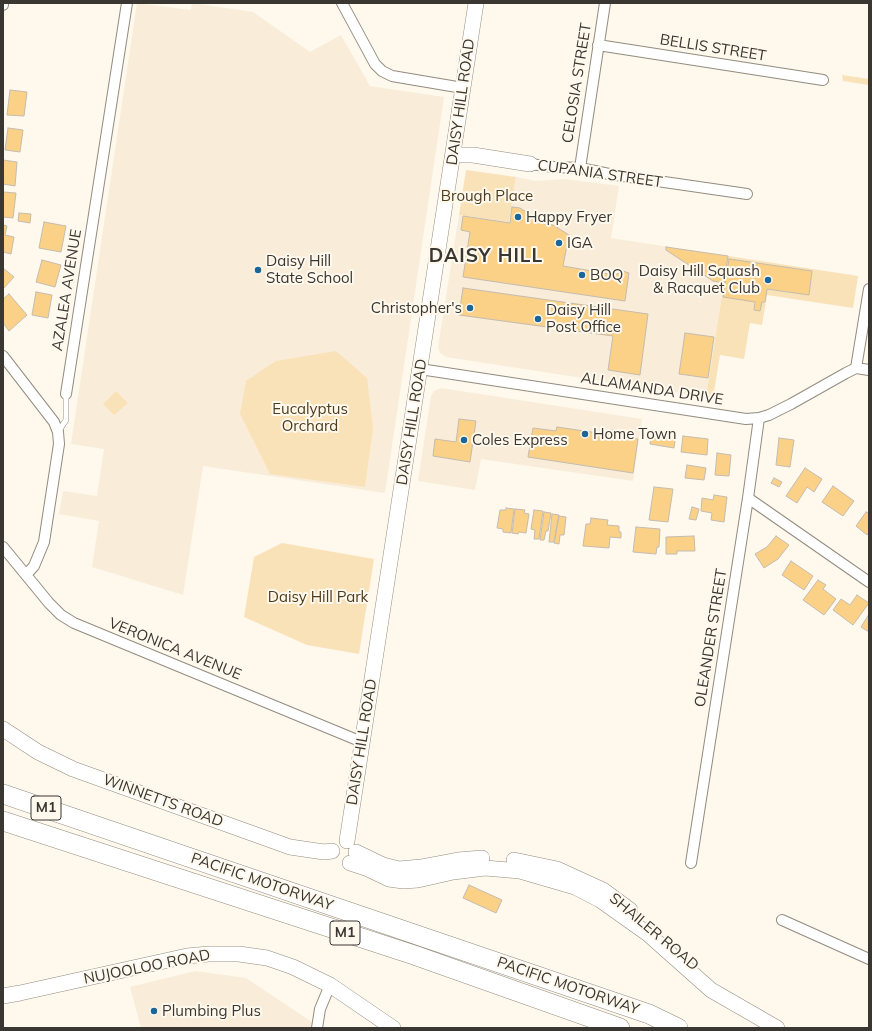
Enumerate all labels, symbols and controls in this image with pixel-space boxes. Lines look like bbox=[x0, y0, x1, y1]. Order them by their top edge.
street label: CELOSIA STREET bbox=[559, 22, 595, 144]
street label: BELLIS STREET bbox=[658, 31, 768, 65]
street label: DAISY HILL ROAD bbox=[443, 38, 479, 166]
street label: CUPANIA STREET bbox=[536, 156, 664, 192]
park label: Brough Place bbox=[441, 187, 533, 205]
place label: Happy Fryer bbox=[526, 208, 612, 226]
marker: Happy Fryer bbox=[513, 212, 523, 222]
street label: AZALEA AVENUE bbox=[48, 228, 86, 352]
place label: IGA bbox=[567, 234, 593, 252]
marker: IGA bbox=[554, 238, 564, 248]
district label: DAISY HILL bbox=[429, 245, 543, 267]
place label: Daisy Hill State School bbox=[266, 252, 353, 287]
place label: Daisy Hill Squash & Racquet Club bbox=[639, 262, 760, 297]
marker: Daisy Hill State School bbox=[253, 265, 263, 275]
place label: BOQ bbox=[590, 266, 623, 284]
marker: BOQ bbox=[577, 270, 587, 280]
marker: Daisy Hill Squash & Racquet Club bbox=[763, 275, 773, 285]
place label: Christopher's bbox=[371, 299, 462, 317]
place label: Daisy Hill Post Office bbox=[546, 301, 621, 336]
marker: Christopher's bbox=[465, 303, 475, 313]
marker: Daisy Hill Post Office bbox=[533, 314, 543, 324]
street label: DAISY HILL ROAD bbox=[393, 358, 431, 486]
street label: ALLAMANDA DRIVE bbox=[580, 369, 724, 409]
park label: Eucalyptus Orchard bbox=[272, 400, 348, 435]
place label: Home Town bbox=[593, 425, 676, 443]
marker: Home Town bbox=[580, 429, 590, 439]
place label: Coles Express bbox=[472, 431, 568, 449]
marker: Coles Express bbox=[459, 435, 469, 445]
street label: OLEANDER STREET bbox=[691, 567, 731, 709]
park label: Daisy Hill Park bbox=[268, 588, 368, 606]
street label: VERONICA AVENUE bbox=[106, 614, 244, 684]
street label: DAISY HILL ROAD bbox=[343, 678, 381, 806]
street label: WINNETTS ROAD bbox=[100, 771, 226, 831]
road number: M1 bbox=[31, 796, 61, 820]
street label: PACIFIC MOTORWAY bbox=[189, 849, 335, 915]
street label: SHAILER ROAD bbox=[606, 889, 702, 975]
road number: M1 bbox=[330, 921, 360, 945]
street label: NUJOOLOO ROAD bbox=[82, 946, 212, 988]
street label: PACIFIC MOTORWAY bbox=[495, 953, 641, 1019]
place label: Plumbing Plus bbox=[162, 1002, 261, 1020]
marker: Plumbing Plus bbox=[149, 1006, 159, 1016]

